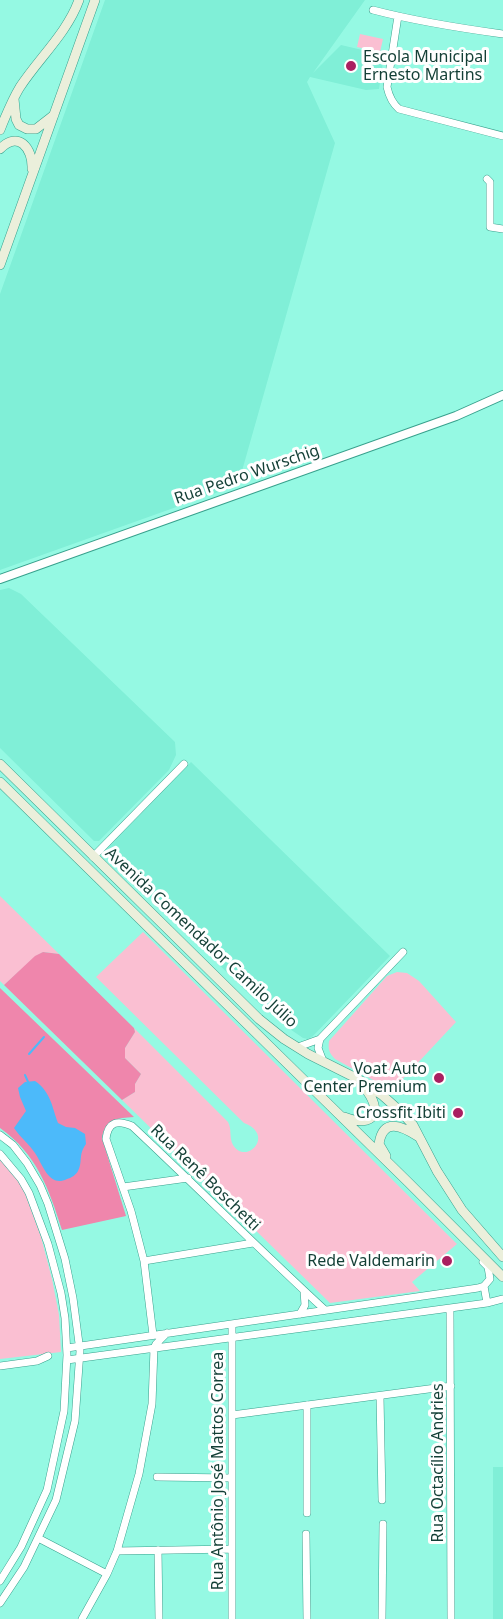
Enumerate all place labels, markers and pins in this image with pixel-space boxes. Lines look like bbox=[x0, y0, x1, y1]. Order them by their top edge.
place label: Escola Municipal Ernesto Martins bbox=[363, 47, 487, 85]
marker: Escola Municipal Ernesto Martins bbox=[344, 59, 358, 73]
place label: Voat Auto Center Premium bbox=[303, 1059, 427, 1097]
marker: Voat Auto Center Premium bbox=[432, 1071, 446, 1085]
place label: Crossfit Ibiti bbox=[356, 1103, 446, 1123]
marker: Crossfit Ibiti bbox=[451, 1106, 465, 1120]
place label: Rede Valdemarin bbox=[307, 1251, 435, 1271]
marker: Rede Valdemarin bbox=[440, 1254, 454, 1268]

